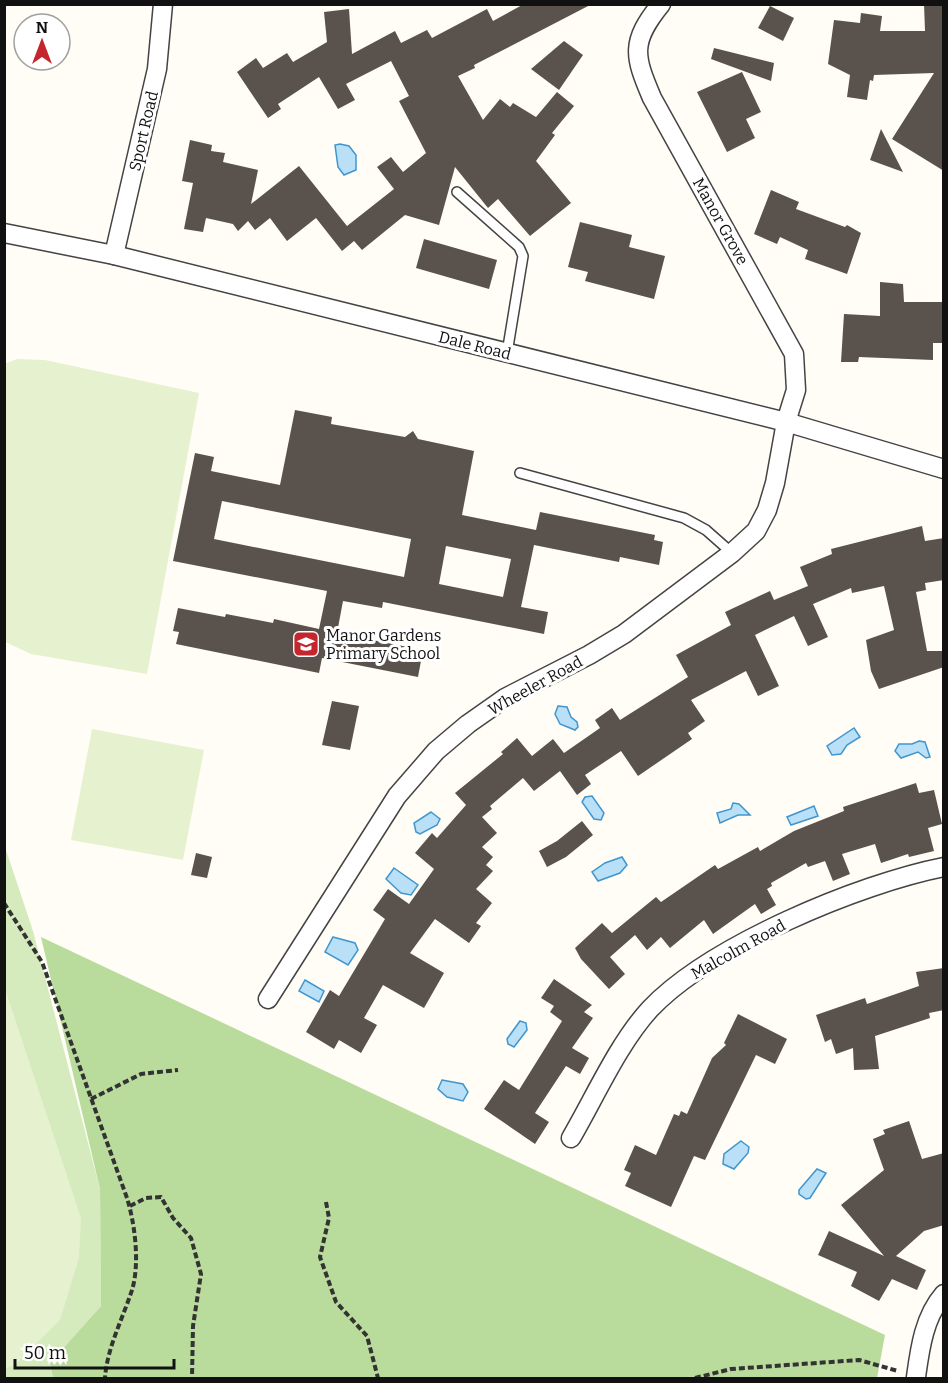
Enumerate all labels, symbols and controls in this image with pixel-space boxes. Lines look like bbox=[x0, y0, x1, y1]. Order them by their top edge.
north arrow bbox=[12, 12, 72, 72]
text: N bbox=[36, 18, 48, 37]
street label: Sport Road bbox=[125, 89, 162, 173]
street label: Manor Grove bbox=[689, 174, 752, 268]
street label: Dale Road bbox=[437, 327, 514, 364]
place label: Manor Gardens Primary School bbox=[326, 626, 441, 663]
school or university icon: Manor Gardens Primary School bbox=[291, 629, 321, 659]
street label: Wheeler Road bbox=[485, 651, 586, 719]
street label: Malcolm Road bbox=[688, 915, 789, 983]
scale bar bbox=[15, 1332, 174, 1370]
text: 50 m bbox=[24, 1342, 66, 1364]

